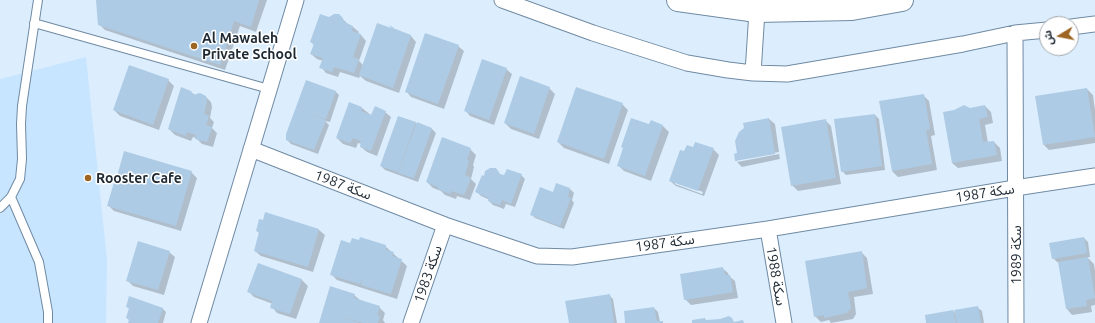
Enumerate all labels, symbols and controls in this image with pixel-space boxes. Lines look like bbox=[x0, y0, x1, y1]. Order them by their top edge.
north arrow bbox=[1039, 16, 1079, 56]
text: ش bbox=[1041, 29, 1055, 46]
place label: Al Mawaleh Private School bbox=[202, 30, 297, 62]
marker: Al Mawaleh Private School bbox=[189, 41, 199, 51]
street label: سكة 1987 bbox=[312, 166, 374, 204]
place label: Rooster Cafe bbox=[96, 170, 182, 186]
marker: Rooster Cafe bbox=[83, 173, 93, 183]
street label: سكة 1987 bbox=[954, 180, 1016, 206]
street label: سكة 1989 bbox=[1008, 225, 1024, 285]
street label: سكة 1987 bbox=[634, 231, 696, 255]
street label: سكة 1983 bbox=[410, 243, 446, 305]
street label: سكة 1988 bbox=[763, 245, 789, 307]

